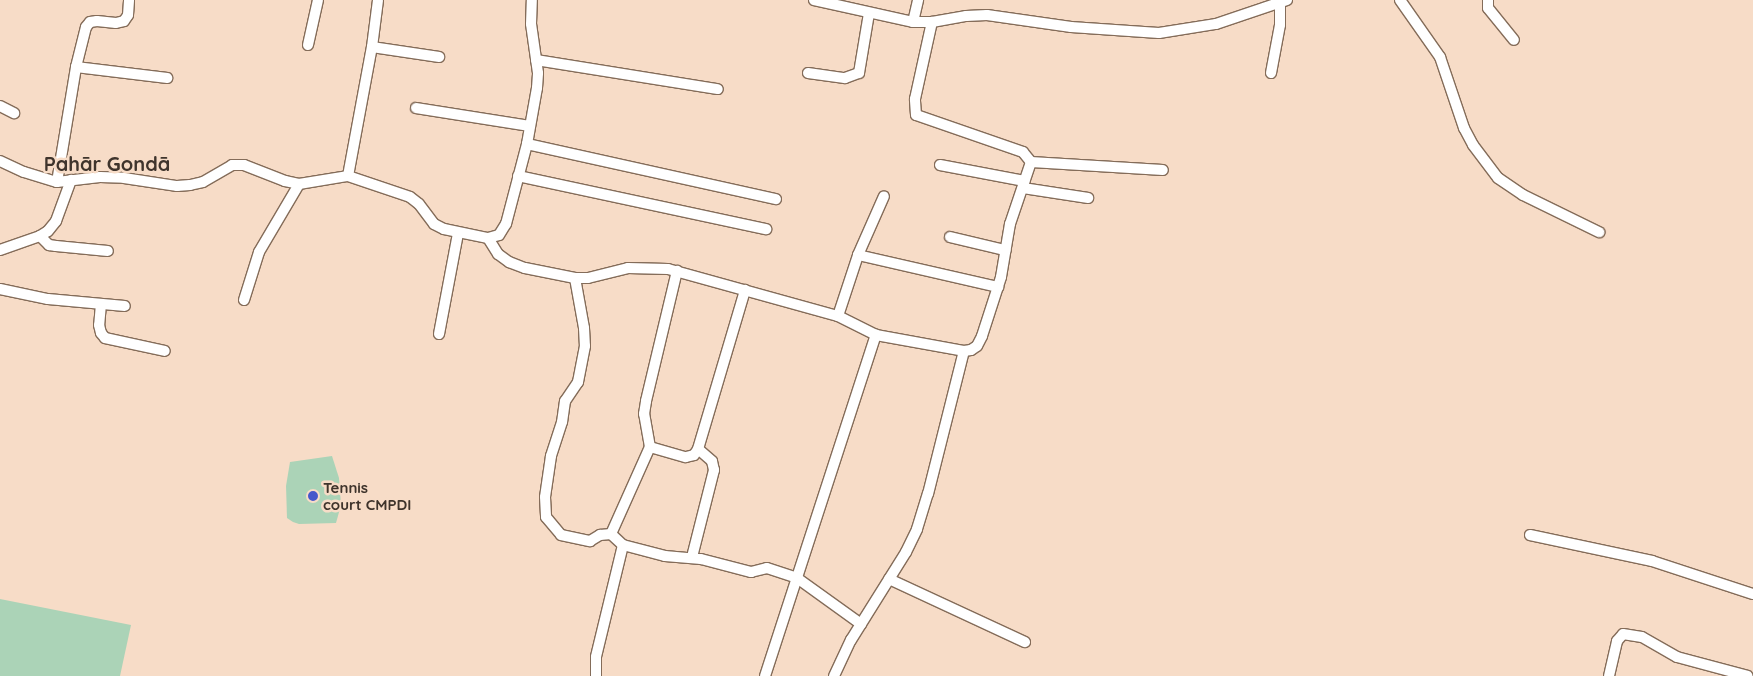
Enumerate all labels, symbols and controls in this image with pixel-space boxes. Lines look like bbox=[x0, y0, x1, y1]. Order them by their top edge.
district label: Pahār Gondā bbox=[44, 151, 170, 175]
place label: Tennis court CMPDI bbox=[323, 478, 411, 513]
marker: Tennis court CMPDI bbox=[307, 490, 319, 502]

